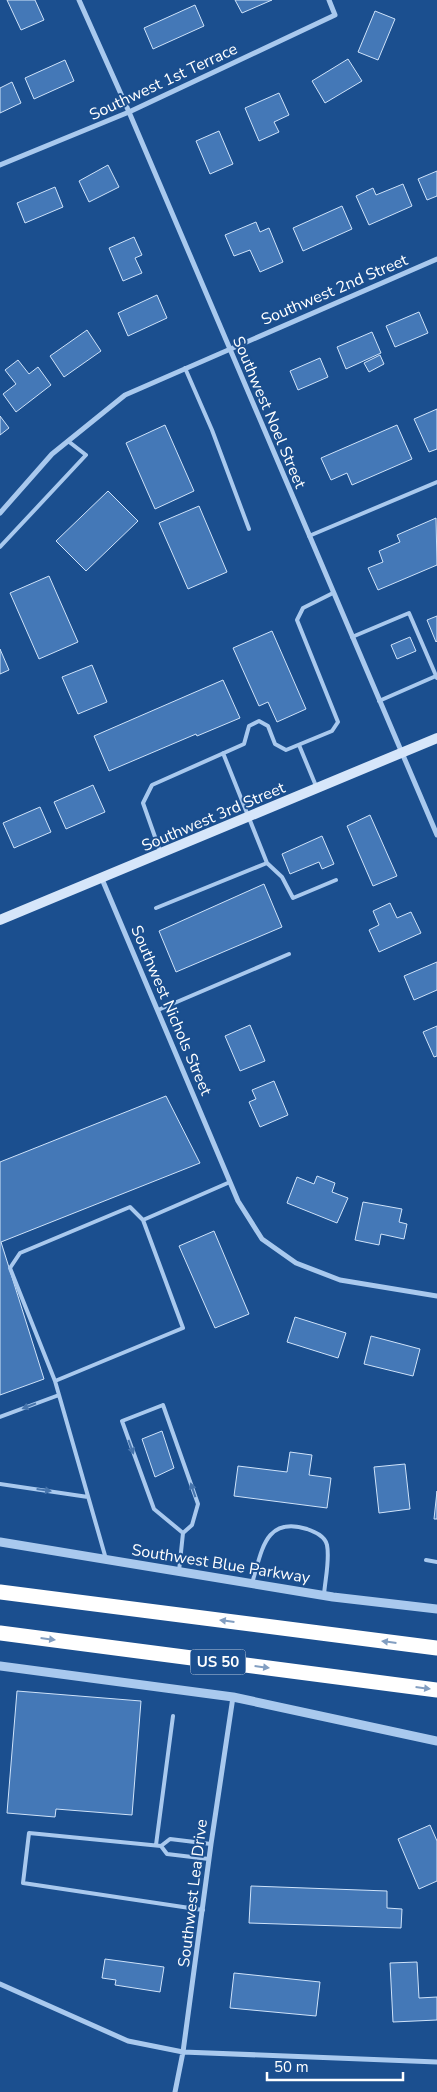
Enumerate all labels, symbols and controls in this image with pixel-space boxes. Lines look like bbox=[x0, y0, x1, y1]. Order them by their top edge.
street label: Southwest 1st Terrace bbox=[86, 38, 241, 126]
street label: Southwest 2nd Street bbox=[258, 249, 411, 331]
street label: Southwest Noel Street bbox=[227, 333, 311, 492]
street label: Southwest 3rd Street bbox=[138, 777, 289, 857]
street label: Southwest Nichols Street bbox=[125, 922, 217, 1099]
one-way arrow bbox=[22, 1403, 37, 1410]
one-way arrow bbox=[128, 1440, 135, 1455]
one-way arrow bbox=[189, 1482, 197, 1497]
one-way arrow bbox=[36, 1486, 52, 1494]
street label: Southwest Blue Parkway bbox=[130, 1539, 312, 1589]
one-way arrow bbox=[219, 1617, 235, 1625]
one-way arrow bbox=[41, 1636, 57, 1644]
one-way arrow bbox=[380, 1638, 396, 1646]
road number: US 50 bbox=[190, 1650, 246, 1674]
one-way arrow bbox=[254, 1663, 270, 1671]
one-way arrow bbox=[415, 1684, 431, 1692]
street label: Southwest Lea Drive bbox=[173, 1818, 213, 1968]
scale bar bbox=[267, 2050, 403, 2082]
text: 50 m bbox=[274, 2057, 309, 2077]

